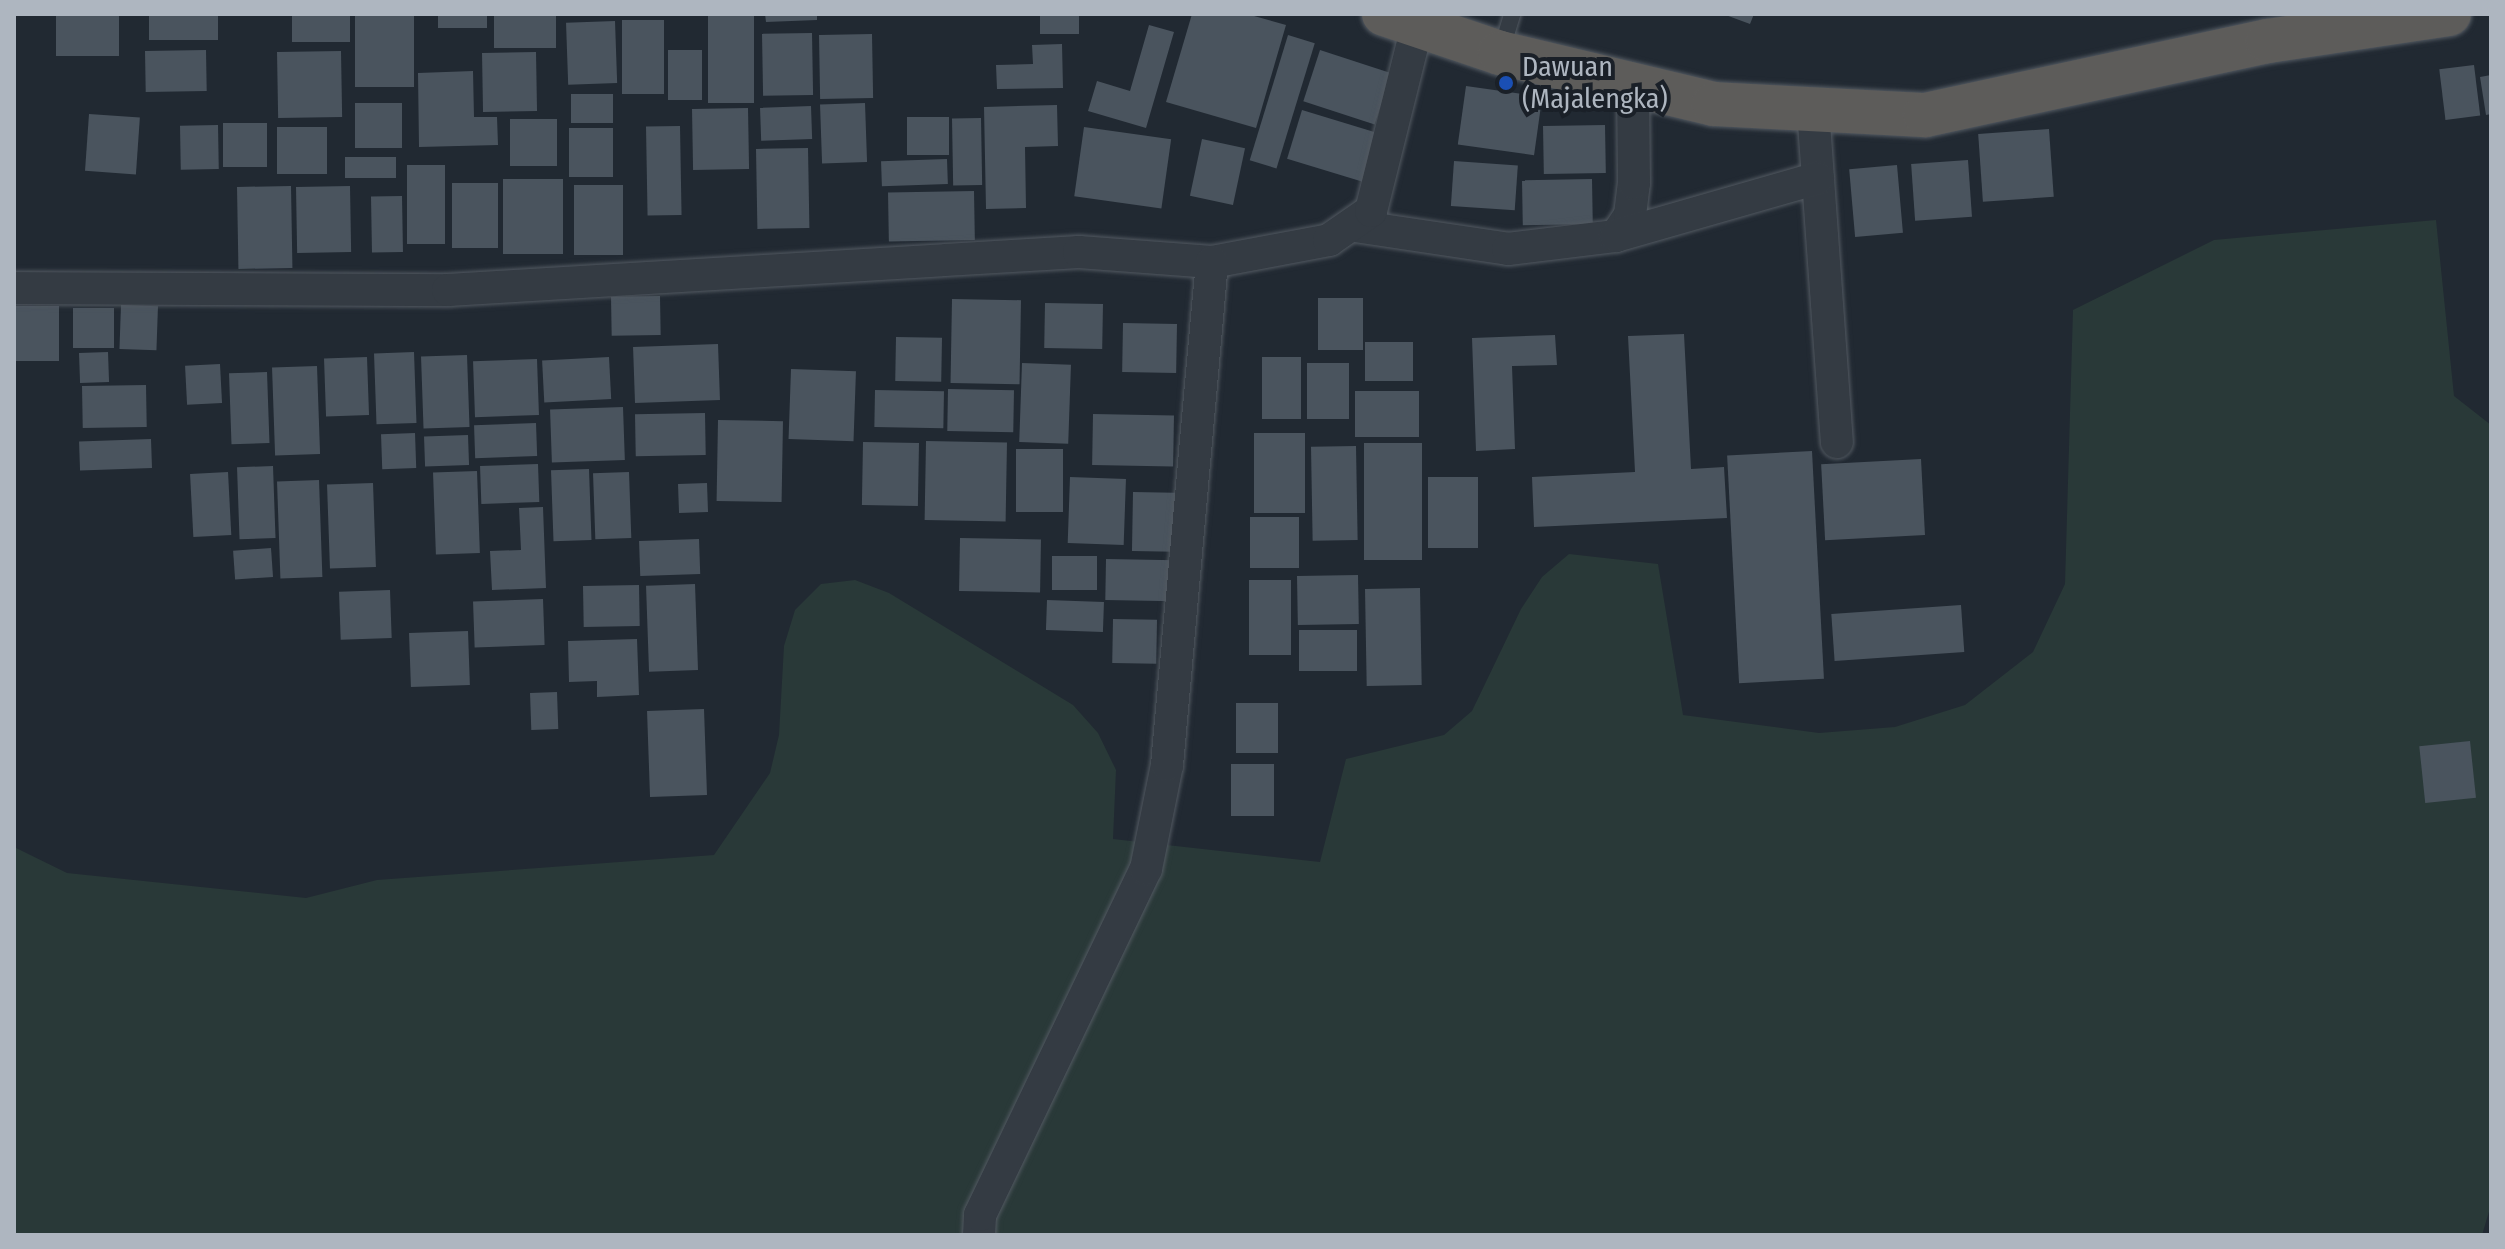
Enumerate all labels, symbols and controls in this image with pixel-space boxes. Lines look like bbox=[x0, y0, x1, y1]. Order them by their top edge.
place label: Dawuan (Majalengka) bbox=[1522, 50, 1668, 116]
marker: Dawuan (Majalengka) bbox=[1497, 74, 1515, 92]

